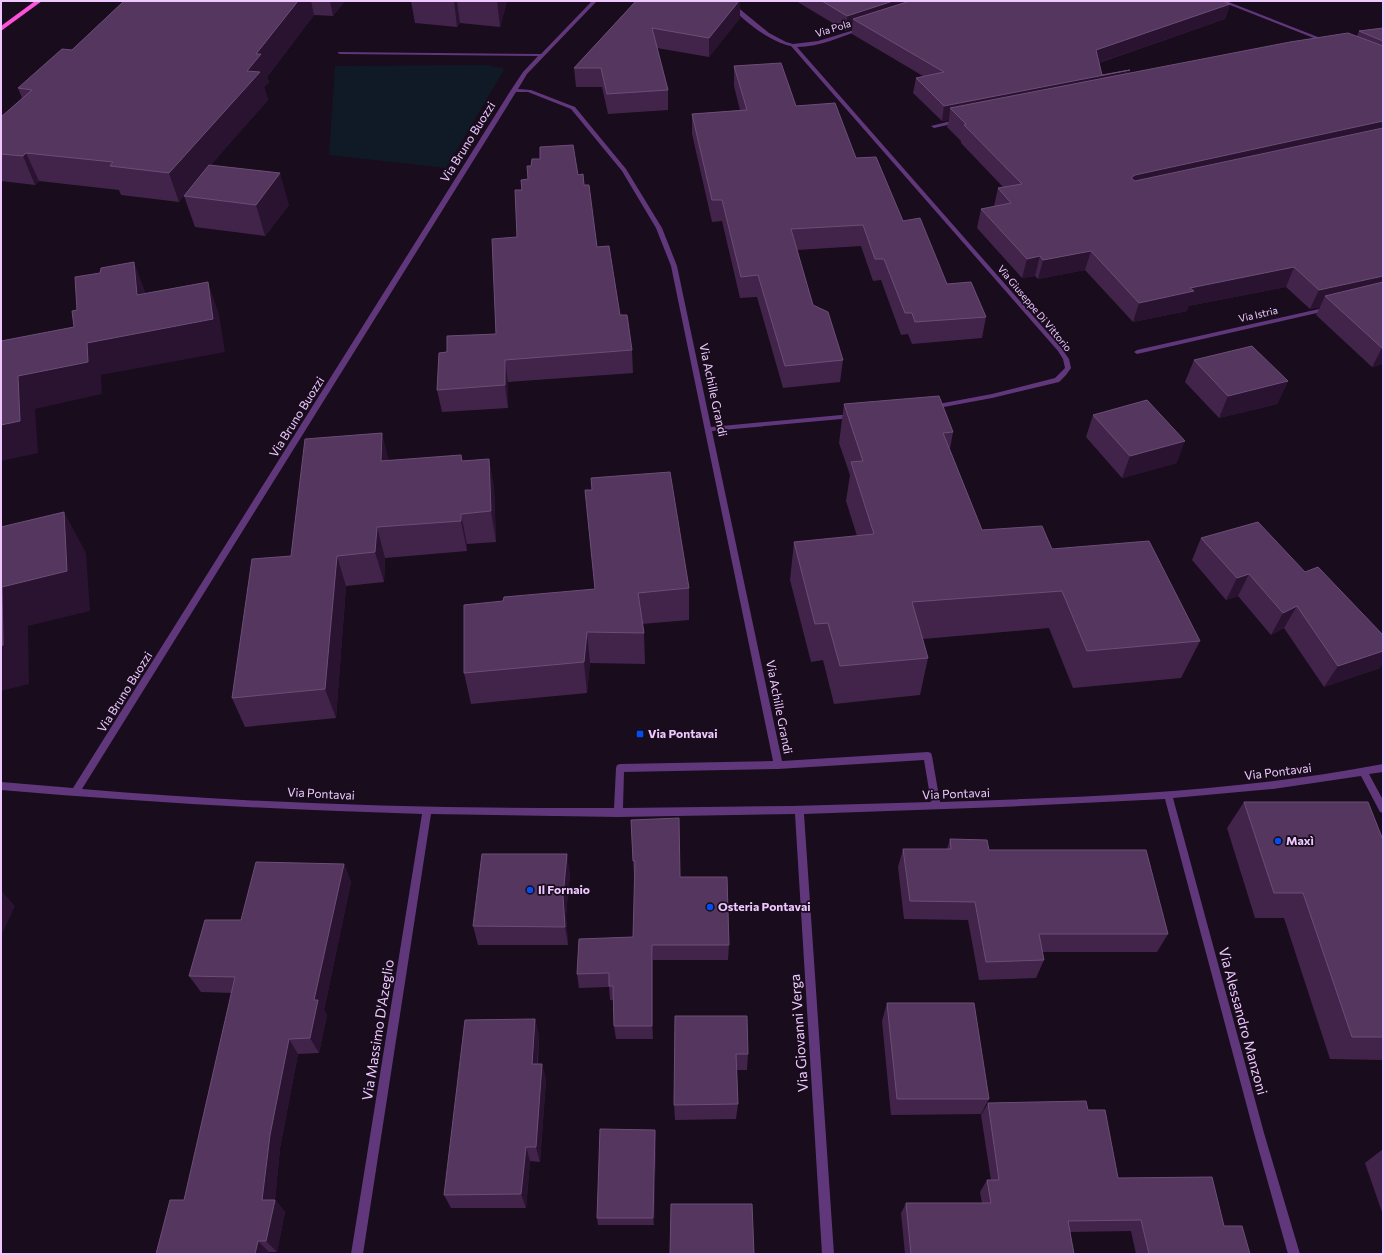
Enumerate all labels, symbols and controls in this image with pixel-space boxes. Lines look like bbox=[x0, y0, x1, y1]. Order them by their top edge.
street label: Via Pola bbox=[814, 17, 852, 39]
street label: Via Bruno Buozzi bbox=[437, 99, 497, 184]
street label: Via Giuseppe Di Vittorio bbox=[995, 262, 1075, 354]
street label: Via Istria bbox=[1237, 304, 1279, 324]
street label: Via Achille Grandi bbox=[697, 342, 731, 438]
street label: Via Bruno Buozzi bbox=[266, 374, 326, 459]
street label: Via Bruno Buozzi bbox=[94, 649, 154, 734]
street label: Via Achille Grandi bbox=[764, 659, 796, 755]
place label: Via Pontavai bbox=[648, 726, 718, 740]
marker: Via Pontavai bbox=[635, 729, 645, 739]
street label: Via Pontavai bbox=[1243, 760, 1312, 782]
street label: Via Pontavai bbox=[287, 784, 355, 802]
street label: Via Pontavai bbox=[922, 785, 990, 801]
place label: Maxì bbox=[1286, 833, 1314, 847]
marker: Maxì bbox=[1273, 836, 1283, 846]
place label: Il Fornaio bbox=[538, 882, 590, 896]
marker: Il Fornaio bbox=[525, 885, 535, 895]
place label: Osteria Pontavai bbox=[718, 899, 811, 913]
marker: Osteria Pontavai bbox=[705, 902, 715, 912]
street label: Via Alessandro Manzoni bbox=[1216, 945, 1271, 1096]
street label: Via Massimo D'Azeglio bbox=[358, 958, 397, 1102]
street label: Via Giovanni Verga bbox=[786, 973, 811, 1093]

